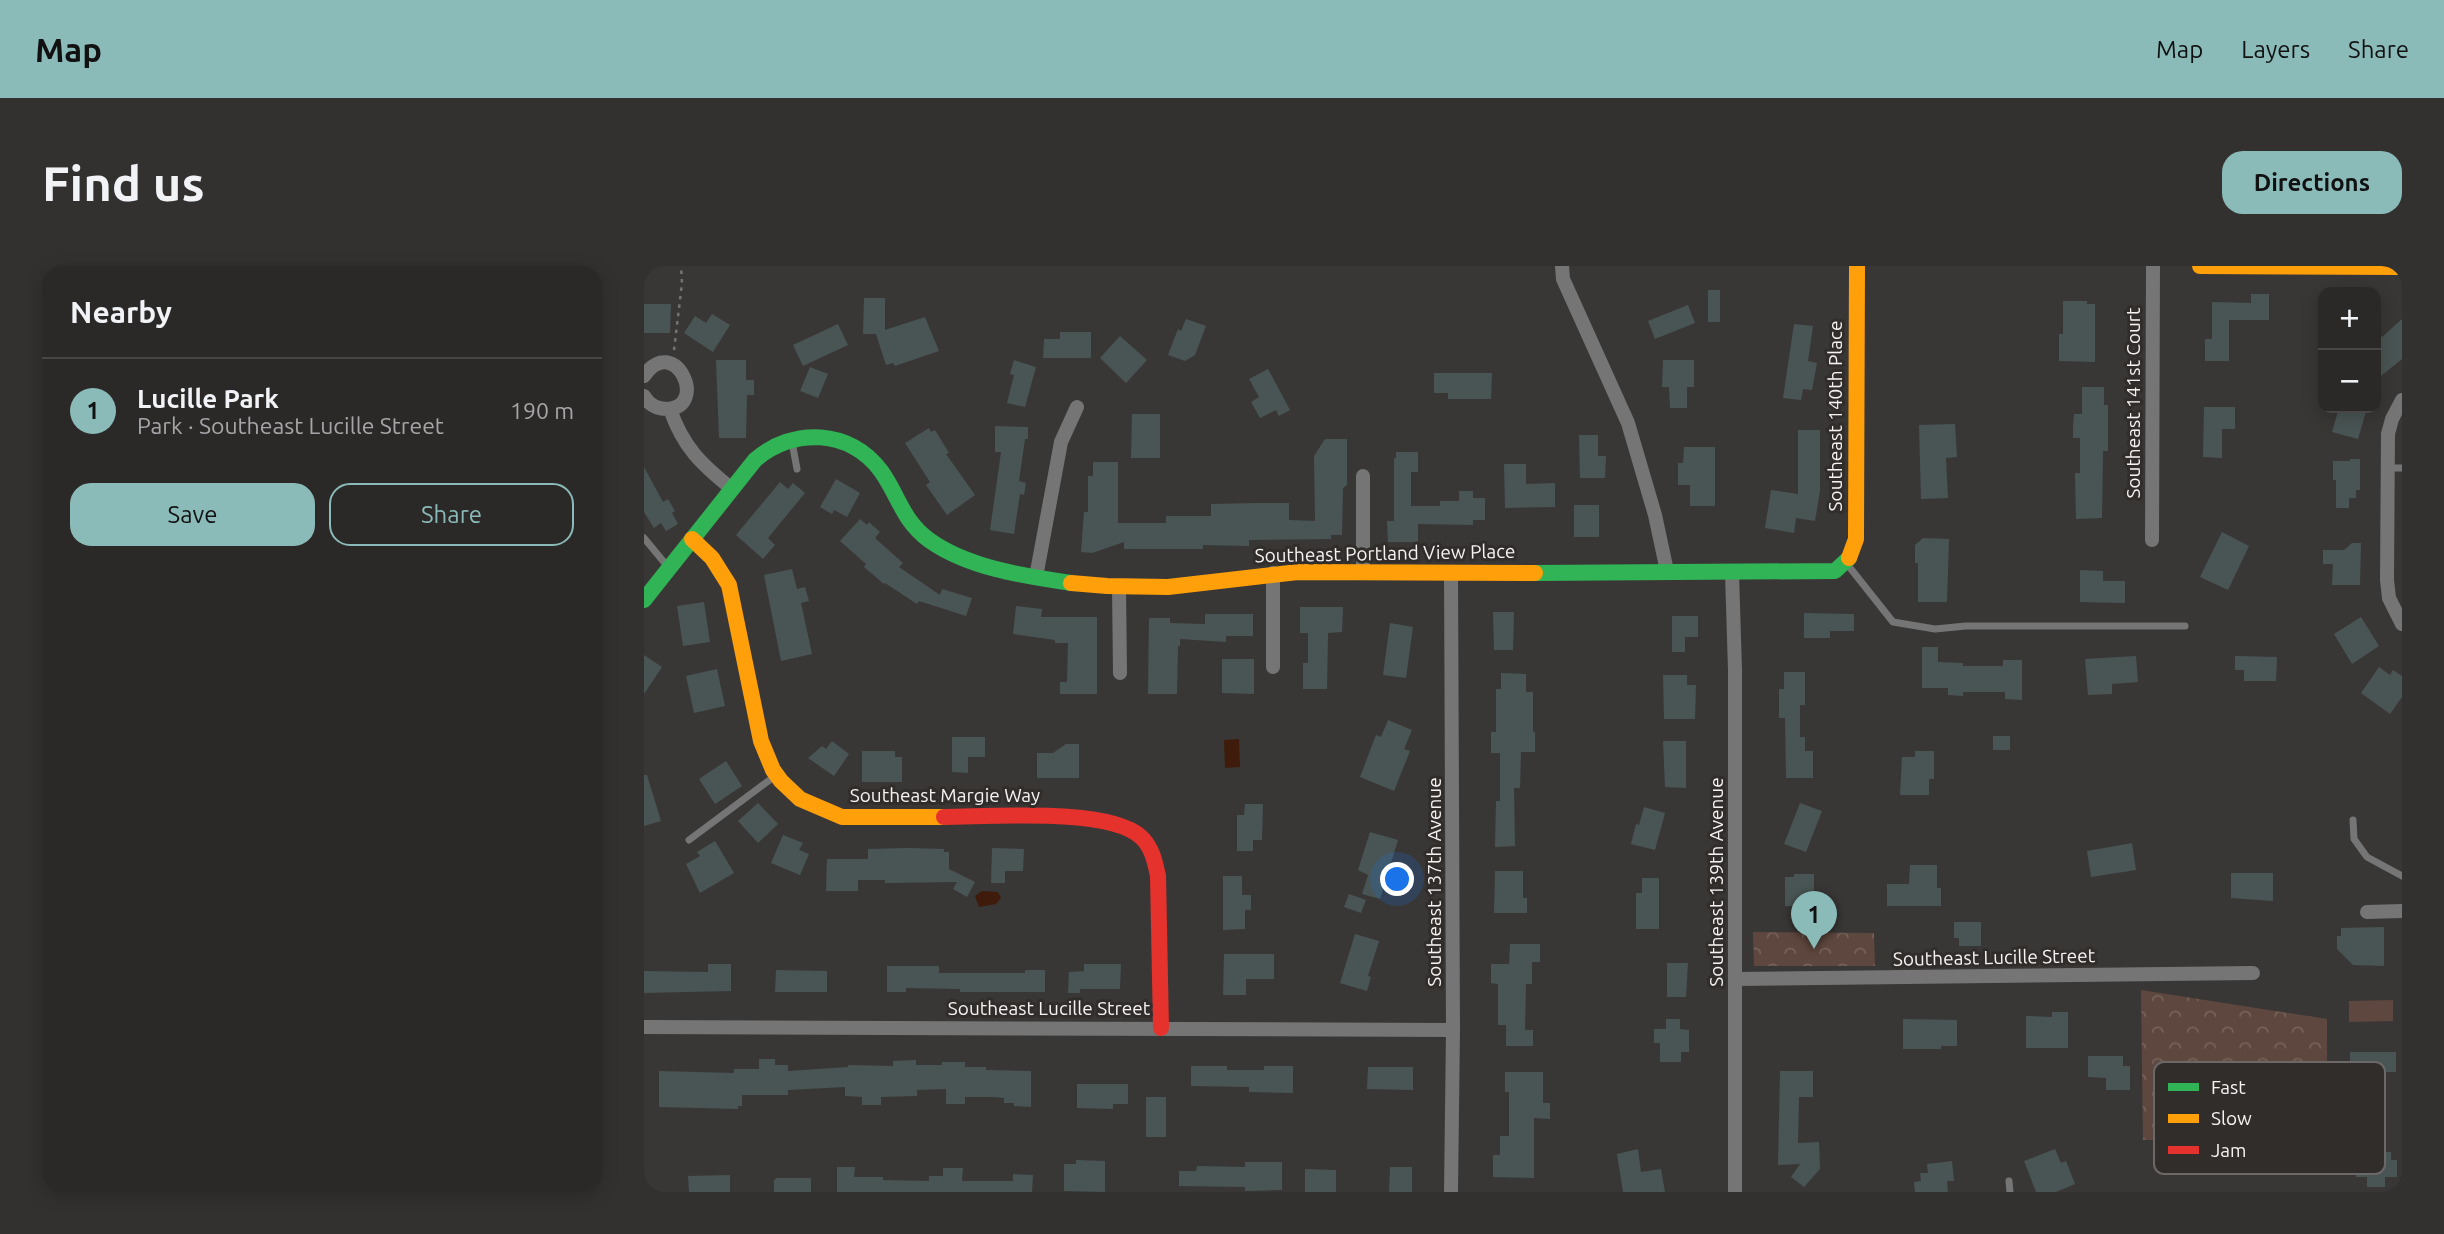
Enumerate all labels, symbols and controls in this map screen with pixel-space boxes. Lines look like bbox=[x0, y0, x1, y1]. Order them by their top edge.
text: Map bbox=[35, 31, 102, 68]
text: Map bbox=[2156, 36, 2203, 63]
text: Layers bbox=[2241, 36, 2310, 63]
text: Share bbox=[2348, 36, 2409, 63]
button: Directions bbox=[2222, 151, 2402, 214]
text: Find us bbox=[42, 155, 205, 210]
map controls bbox=[2318, 287, 2381, 413]
button: + bbox=[2318, 287, 2381, 350]
text: Nearby bbox=[70, 295, 172, 329]
street label: Southeast 141st Court bbox=[2122, 307, 2144, 499]
street label: Southeast 140th Place bbox=[1824, 321, 1846, 511]
button: − bbox=[2318, 350, 2381, 413]
text: Lucille Park bbox=[137, 384, 279, 413]
text: 1 bbox=[87, 398, 99, 423]
text: 190 m bbox=[510, 398, 574, 423]
text: Park · Southeast Lucille Street bbox=[137, 413, 444, 438]
button: Save bbox=[70, 483, 315, 546]
button: Share bbox=[329, 483, 574, 546]
street label: Southeast Portland View Place bbox=[1254, 540, 1516, 566]
street label: Southeast 137th Avenue bbox=[1423, 777, 1445, 987]
street label: Southeast 139th Avenue bbox=[1705, 777, 1727, 987]
street label: Southeast Margie Way bbox=[850, 784, 1040, 806]
your location bbox=[1380, 862, 1414, 896]
pin: 1 bbox=[1791, 891, 1837, 949]
street label: Southeast Lucille Street bbox=[1893, 944, 2096, 970]
street label: Southeast Lucille Street bbox=[948, 997, 1151, 1019]
legend bbox=[2154, 1062, 2385, 1174]
text: Fast bbox=[2211, 1076, 2246, 1098]
text: Slow bbox=[2211, 1107, 2252, 1129]
text: Jam bbox=[2211, 1139, 2247, 1161]

